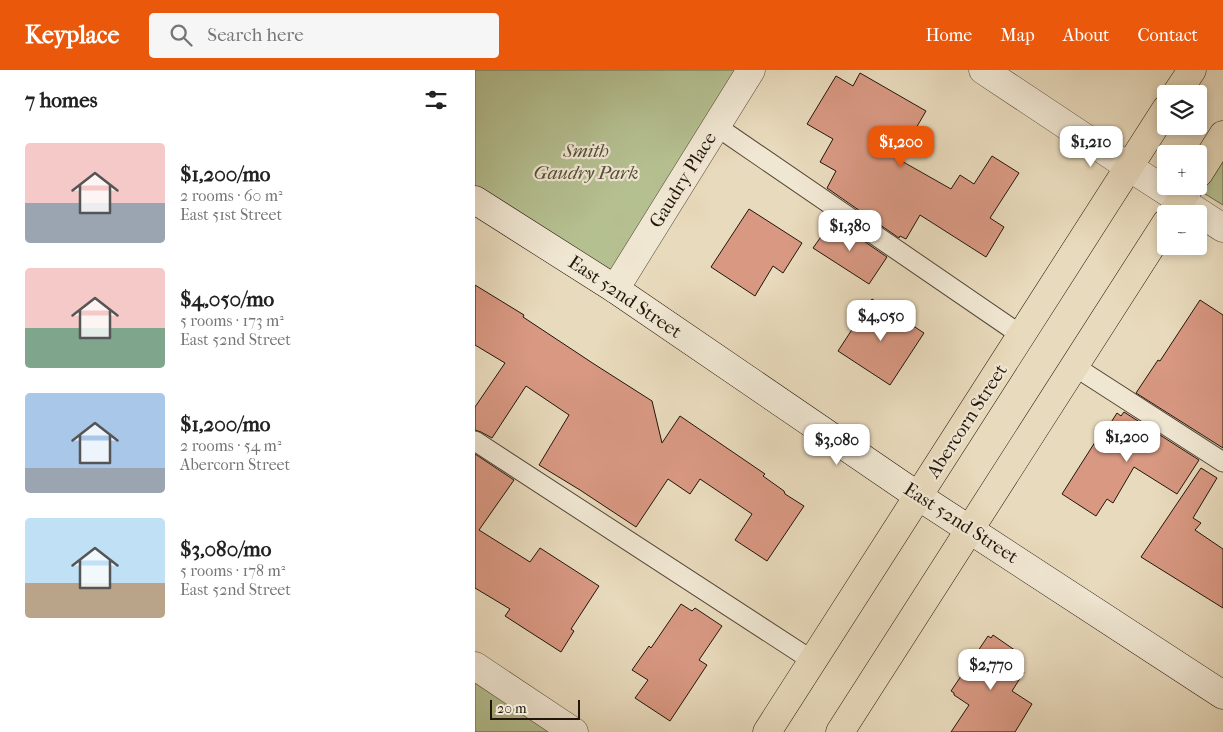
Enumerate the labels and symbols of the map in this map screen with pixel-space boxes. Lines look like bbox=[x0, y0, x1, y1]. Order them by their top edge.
pin: $1,200 bbox=[860, 126, 942, 168]
pin: $1,210 bbox=[1050, 126, 1132, 168]
street label: Gaudry Place bbox=[645, 128, 721, 232]
park label: Smith Gaudry Park bbox=[533, 140, 639, 184]
pin: $1,380 bbox=[809, 210, 891, 252]
street label: East 52nd Street bbox=[564, 251, 686, 343]
pin: $4,050 bbox=[840, 300, 922, 342]
street label: Abercorn Street bbox=[922, 360, 1012, 483]
pin: $1,200 bbox=[1086, 420, 1168, 463]
pin: $3,080 bbox=[796, 424, 878, 466]
street label: East 52nd Street bbox=[900, 478, 1022, 568]
pin: $2,770 bbox=[950, 648, 1032, 691]
scale bar bbox=[490, 697, 580, 720]

